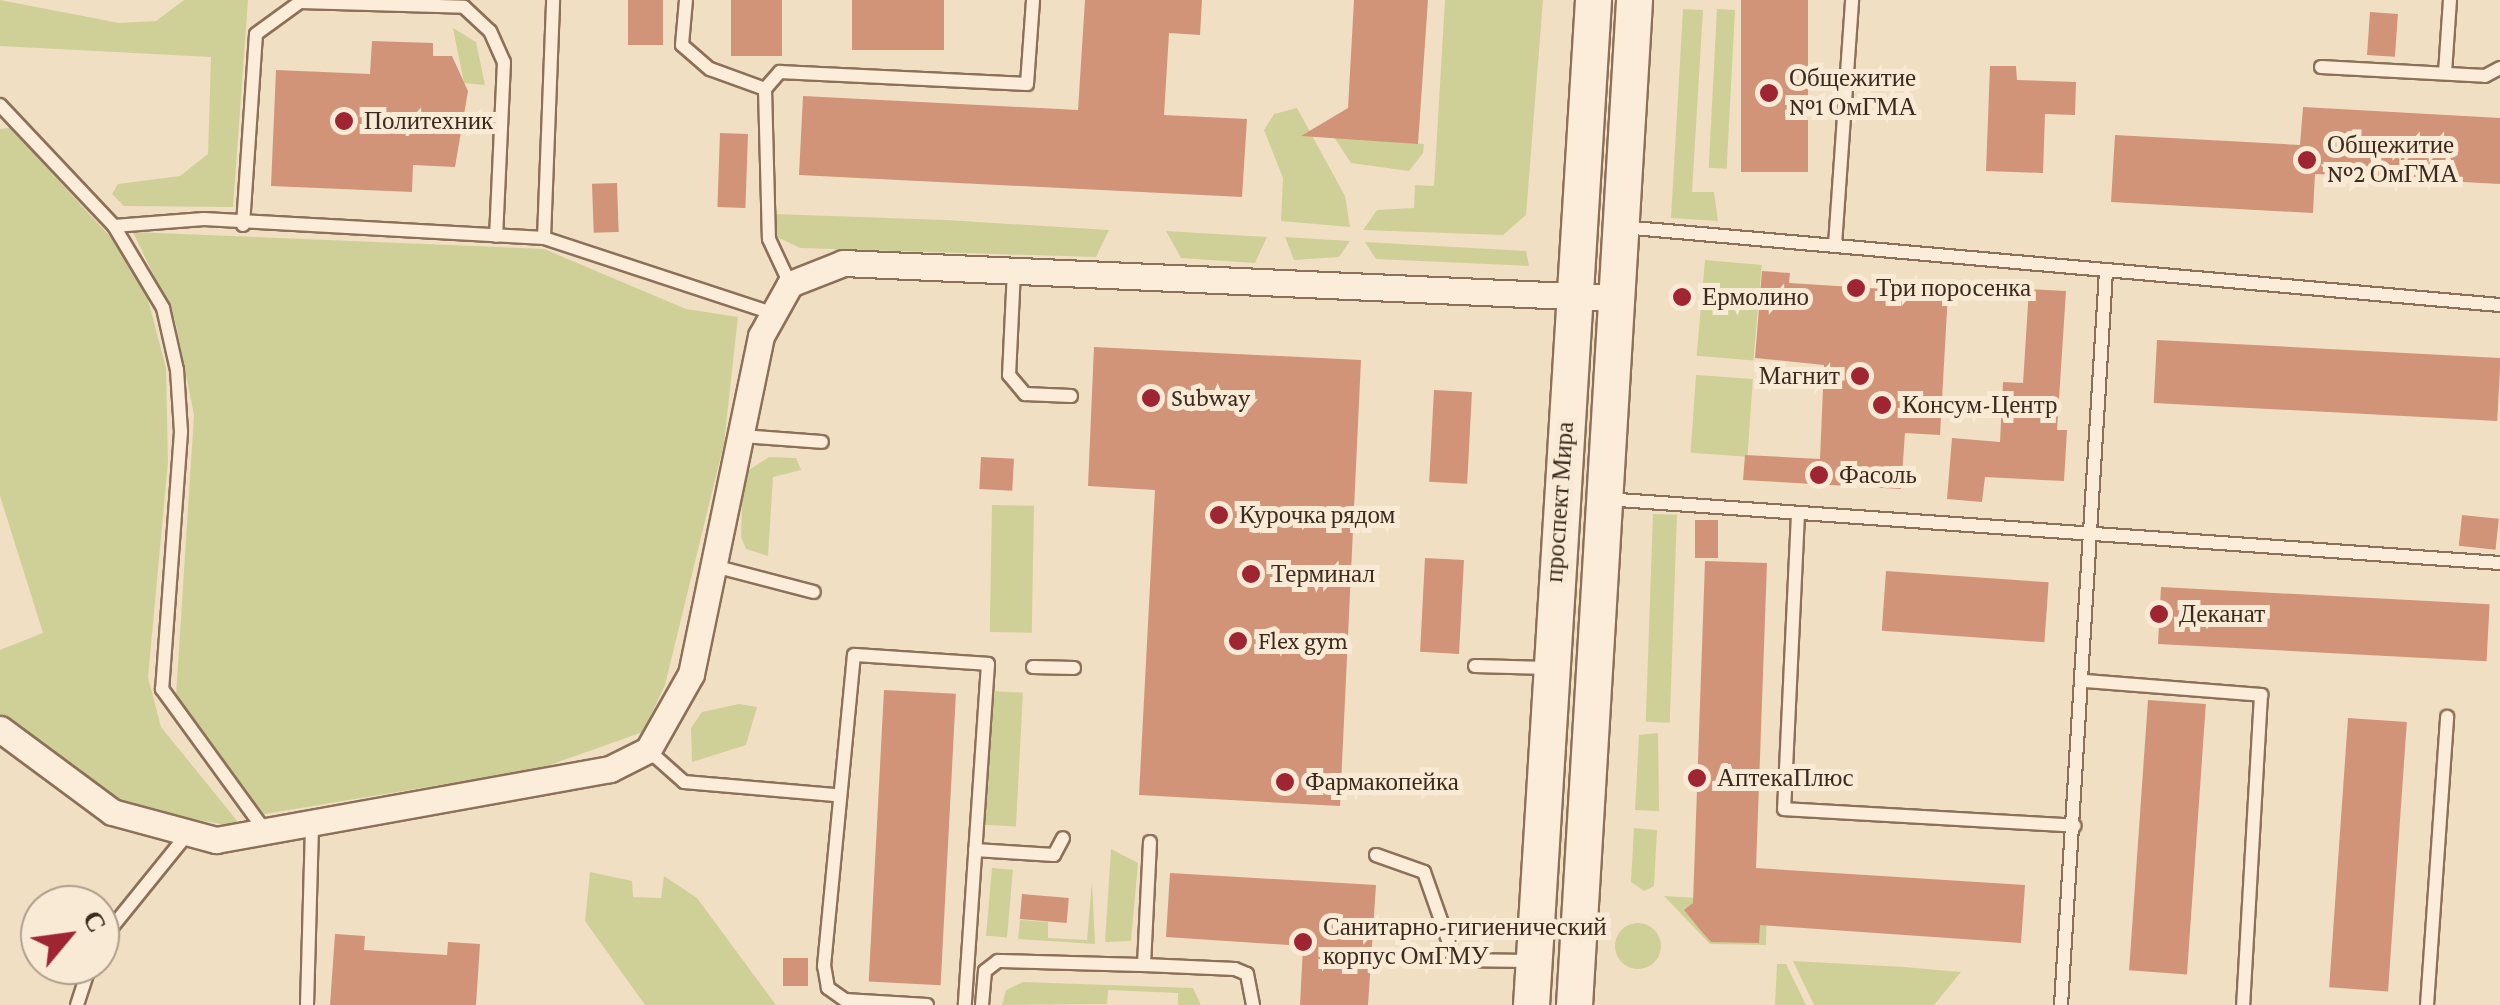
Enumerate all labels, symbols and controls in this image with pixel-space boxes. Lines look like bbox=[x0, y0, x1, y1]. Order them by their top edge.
place label: Общежитие №1 ОмГМА bbox=[1789, 64, 1916, 123]
marker: Общежитие №1 ОмГМА bbox=[1758, 82, 1780, 104]
place label: Политехник bbox=[364, 106, 493, 136]
marker: Политехник bbox=[333, 110, 355, 132]
place label: Общежитие №2 ОмГМА bbox=[2327, 131, 2458, 190]
marker: Общежитие №2 ОмГМА bbox=[2296, 149, 2318, 171]
place label: Три поросенка bbox=[1876, 273, 2031, 303]
marker: Три поросенка bbox=[1845, 277, 1867, 299]
place label: Ермолино bbox=[1702, 282, 1809, 312]
marker: Ермолино bbox=[1671, 286, 1693, 308]
place label: Магнит bbox=[1759, 361, 1840, 391]
marker: Магнит bbox=[1849, 365, 1871, 387]
place label: Subway bbox=[1171, 383, 1250, 413]
marker: Subway bbox=[1140, 387, 1162, 409]
place label: Консум-Центр bbox=[1902, 390, 2057, 420]
marker: Консум-Центр bbox=[1871, 394, 1893, 416]
street label: проспект Мира bbox=[1539, 421, 1581, 583]
place label: Фасоль bbox=[1839, 460, 1917, 490]
marker: Фасоль bbox=[1808, 464, 1830, 486]
place label: Курочка рядом bbox=[1239, 500, 1395, 530]
marker: Курочка рядом bbox=[1208, 504, 1230, 526]
place label: Терминал bbox=[1271, 559, 1375, 589]
marker: Терминал bbox=[1240, 563, 1262, 585]
place label: Деканат bbox=[2179, 599, 2265, 629]
marker: Деканат bbox=[2148, 603, 2170, 625]
place label: Flex gym bbox=[1258, 626, 1348, 656]
marker: Flex gym bbox=[1227, 630, 1249, 652]
place label: АптекаПлюс bbox=[1717, 763, 1854, 793]
place label: Фармакопейка bbox=[1305, 767, 1459, 797]
marker: АптекаПлюс bbox=[1686, 767, 1708, 789]
marker: Фармакопейка bbox=[1274, 771, 1296, 793]
north arrow bbox=[20, 885, 120, 985]
text: С bbox=[76, 905, 113, 938]
place label: Санитарно-гигиенический корпус ОмГМУ bbox=[1323, 913, 1607, 972]
marker: Санитарно-гигиенический корпус ОмГМУ bbox=[1292, 931, 1314, 953]

